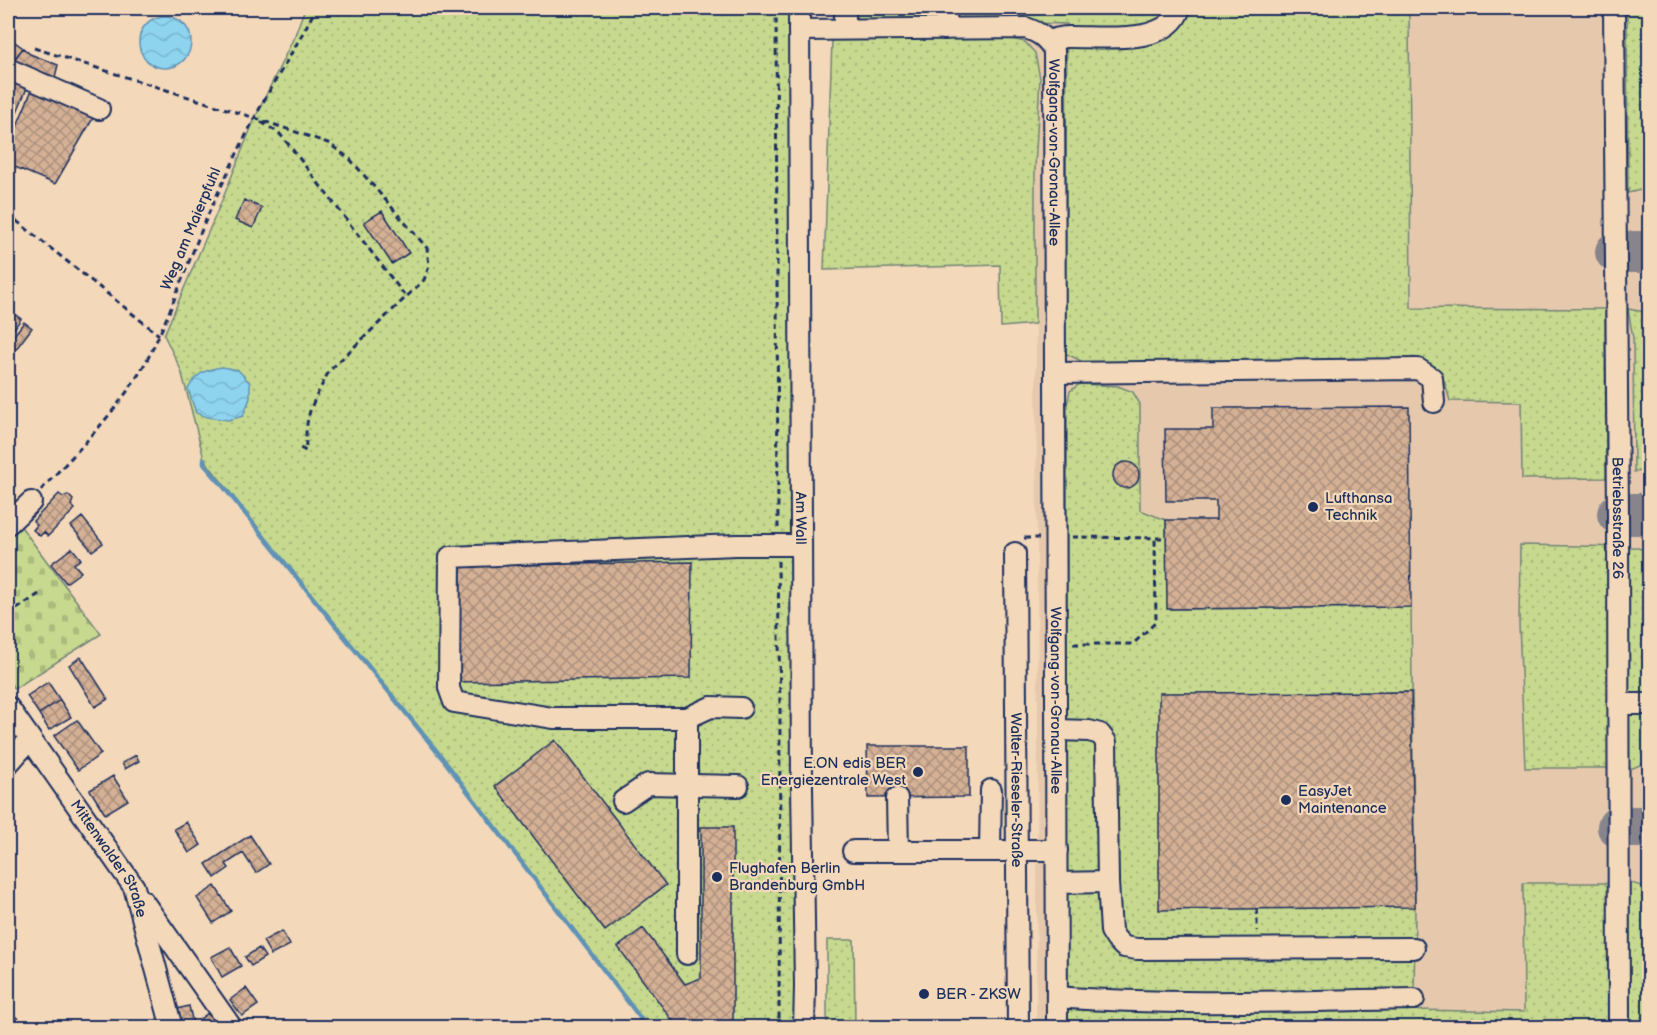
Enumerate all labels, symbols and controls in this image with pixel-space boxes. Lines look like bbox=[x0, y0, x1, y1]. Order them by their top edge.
street label: Wolfgang-von-Gronau-Allee bbox=[1045, 59, 1064, 246]
street label: Weg am Maierpfuhl bbox=[157, 165, 225, 293]
street label: Betriebsstraße 26 bbox=[1608, 457, 1628, 579]
place label: Lufthansa Technik bbox=[1325, 489, 1392, 525]
street label: Am Wall bbox=[791, 491, 811, 545]
marker: Lufthansa Technik bbox=[1306, 500, 1320, 514]
street label: Wolfgang-von-Gronau-Allee bbox=[1046, 607, 1066, 794]
street label: Walter-Rieseler-Straße bbox=[1007, 712, 1026, 868]
place label: E.ON edis BER Energiezentrale West bbox=[761, 754, 906, 790]
marker: E.ON edis BER Energiezentrale West bbox=[911, 765, 925, 779]
place label: EasyJet Maintenance bbox=[1298, 782, 1387, 818]
marker: EasyJet Maintenance bbox=[1279, 793, 1293, 807]
street label: Mittenwalder Straße bbox=[66, 796, 151, 920]
place label: Flughafen Berlin Brandenburg GmbH bbox=[729, 859, 865, 895]
marker: Flughafen Berlin Brandenburg GmbH bbox=[710, 870, 724, 884]
place label: BER - ZKSW bbox=[936, 985, 1021, 1004]
marker: BER - ZKSW bbox=[917, 987, 931, 1001]

